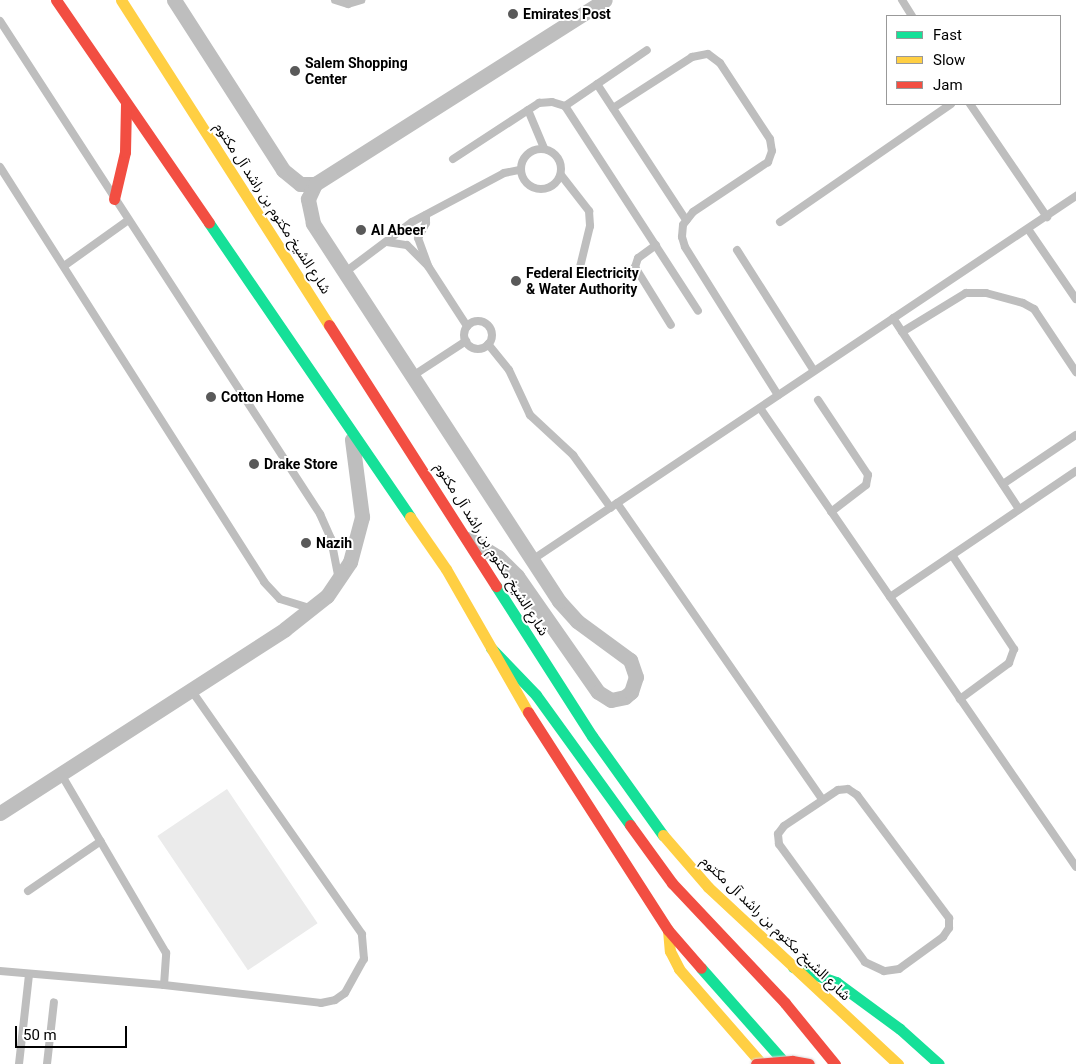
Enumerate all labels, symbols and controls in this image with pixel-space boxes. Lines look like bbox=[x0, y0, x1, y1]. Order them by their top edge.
place label: Emirates Post bbox=[523, 6, 611, 22]
marker: Emirates Post bbox=[507, 8, 519, 20]
legend bbox=[886, 15, 1061, 105]
text: Fast bbox=[933, 26, 962, 44]
text: Slow bbox=[933, 51, 965, 69]
place label: Salem Shopping Center bbox=[305, 55, 408, 88]
marker: Salem Shopping Center bbox=[289, 65, 301, 77]
text: Jam bbox=[933, 76, 963, 94]
street label: شارع الشيخ مكتوم بن راشد آل مكتوم bbox=[211, 119, 335, 297]
place label: Al Abeer bbox=[371, 222, 425, 238]
marker: Al Abeer bbox=[355, 224, 367, 236]
place label: Federal Electricity & Water Authority bbox=[526, 265, 639, 298]
marker: Federal Electricity & Water Authority bbox=[510, 275, 522, 287]
place label: Cotton Home bbox=[221, 389, 304, 405]
marker: Cotton Home bbox=[205, 391, 217, 403]
place label: Drake Store bbox=[264, 456, 338, 472]
marker: Drake Store bbox=[248, 458, 260, 470]
street label: شارع الشيخ مكتوم بن راشد آل مكتوم bbox=[432, 459, 552, 639]
place label: Nazih bbox=[316, 535, 352, 551]
marker: Nazih bbox=[300, 537, 312, 549]
street label: شارع الشيخ مكتوم بن راشد آل مكتوم bbox=[698, 852, 854, 1004]
scale bar bbox=[18, 1016, 130, 1048]
text: 50 m bbox=[23, 1026, 57, 1044]

